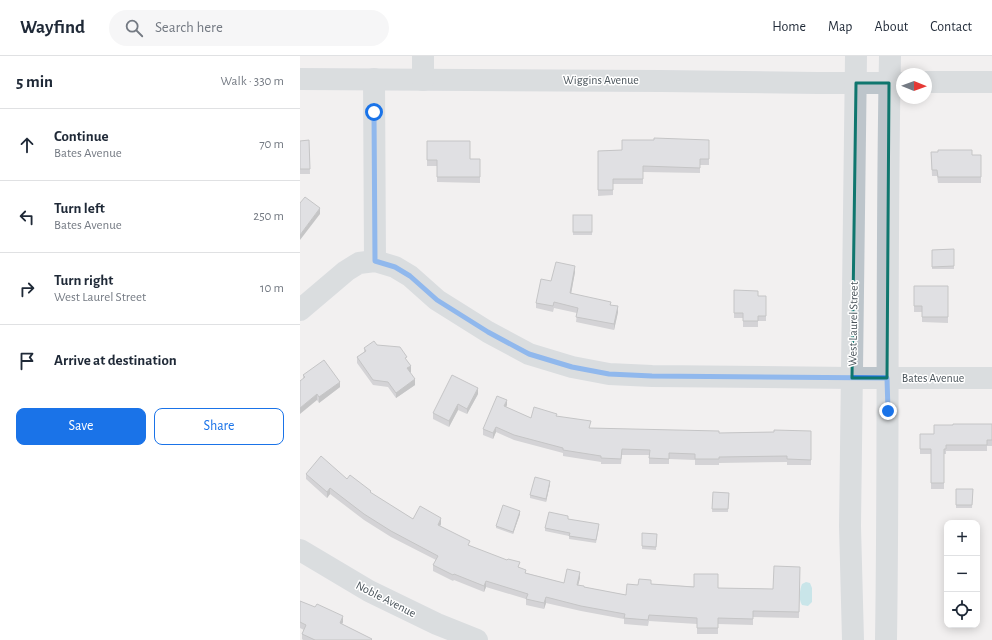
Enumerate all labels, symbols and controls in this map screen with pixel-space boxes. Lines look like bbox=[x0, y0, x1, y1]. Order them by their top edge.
search box bbox=[109, 10, 389, 46]
icon: search bbox=[123, 17, 145, 39]
text: Wayfind bbox=[20, 18, 85, 37]
text: Search here bbox=[155, 20, 223, 35]
text: Home bbox=[772, 20, 806, 34]
text: Map bbox=[828, 20, 852, 34]
text: About bbox=[874, 20, 908, 34]
text: Contact bbox=[930, 20, 972, 34]
north arrow bbox=[896, 68, 932, 104]
text: 5 min bbox=[16, 73, 53, 90]
street label: Wiggins Avenue bbox=[563, 74, 639, 86]
text: Walk · 330 m bbox=[221, 75, 284, 88]
route start bbox=[365, 103, 383, 121]
text: Continue bbox=[54, 129, 109, 144]
icon: ahead bbox=[16, 134, 38, 156]
text: 70 m bbox=[259, 138, 284, 151]
text: Bates Avenue bbox=[54, 147, 122, 160]
text: Turn left bbox=[54, 201, 105, 216]
icon: left bbox=[16, 206, 38, 228]
text: 250 m bbox=[253, 210, 284, 223]
text: Bates Avenue bbox=[54, 219, 122, 232]
text: Turn right bbox=[54, 273, 113, 288]
icon: right bbox=[16, 278, 38, 300]
street label: West Laurel Street bbox=[846, 281, 860, 367]
text: 10 m bbox=[260, 282, 284, 295]
text: West Laurel Street bbox=[54, 291, 146, 304]
icon: arrive bbox=[16, 350, 38, 372]
text: Arrive at destination bbox=[54, 353, 177, 368]
street label: Bates Avenue bbox=[902, 372, 964, 384]
route end bbox=[879, 402, 897, 420]
button: Save bbox=[16, 408, 146, 445]
button: Share bbox=[154, 408, 284, 445]
map controls bbox=[944, 520, 980, 628]
button: + bbox=[944, 520, 980, 556]
button: − bbox=[944, 556, 980, 592]
street label: Noble Avenue bbox=[354, 579, 418, 619]
button: locate bbox=[944, 592, 980, 628]

